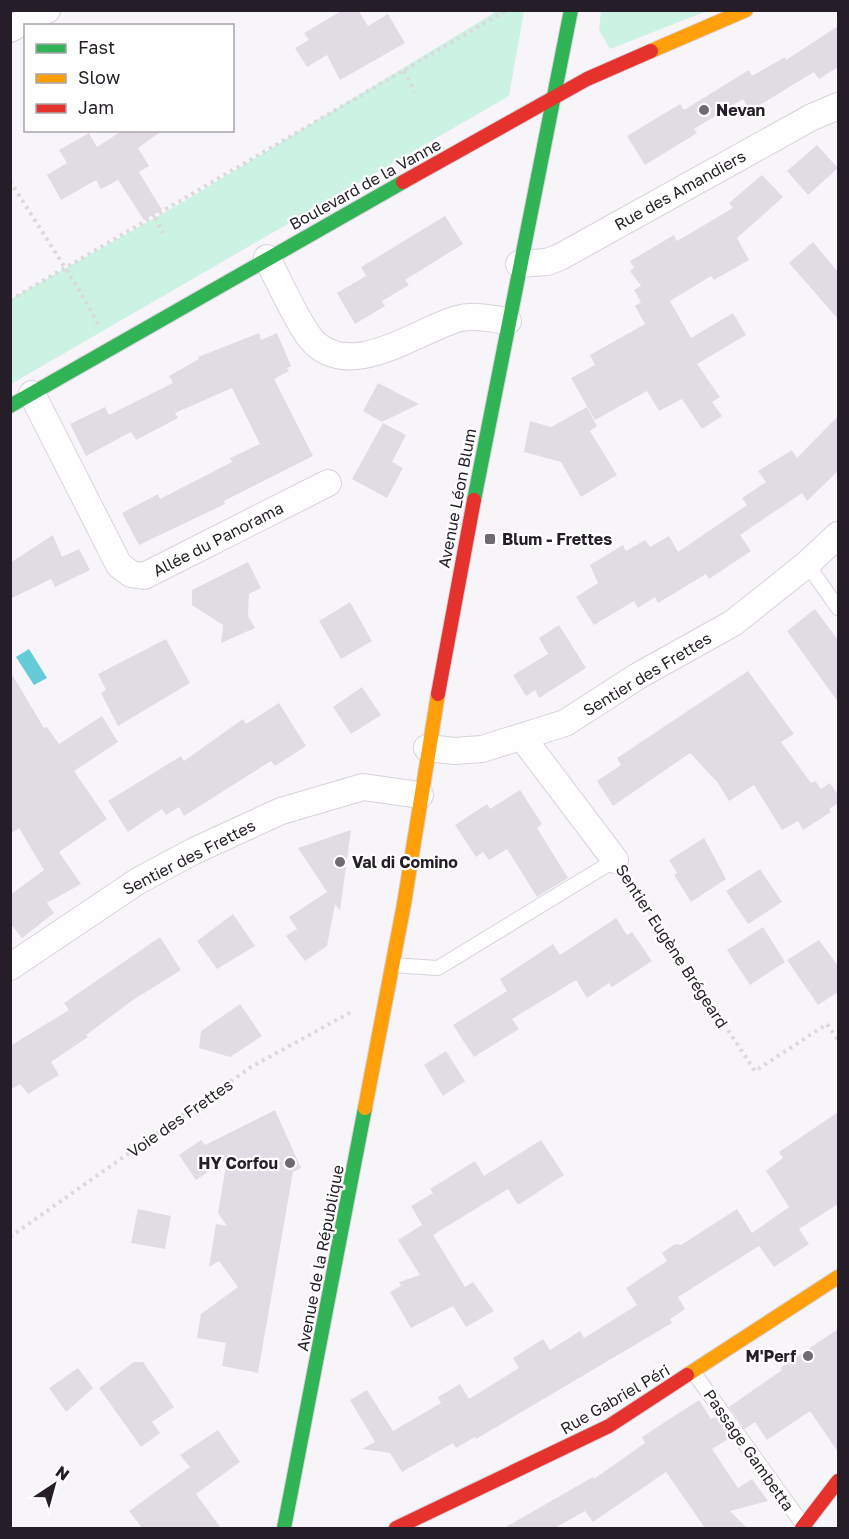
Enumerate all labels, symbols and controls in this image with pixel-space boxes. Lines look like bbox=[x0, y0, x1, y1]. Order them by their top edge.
legend bbox=[24, 24, 234, 132]
text: Fast bbox=[78, 36, 115, 58]
text: Slow bbox=[78, 66, 121, 88]
text: Jam bbox=[78, 96, 114, 118]
place label: Nevan bbox=[716, 100, 765, 120]
marker: Nevan bbox=[697, 103, 711, 117]
street label: Boulevard de la Vanne bbox=[286, 134, 444, 234]
street label: Rue des Amandiers bbox=[611, 146, 749, 234]
street label: Avenue Léon Blum bbox=[434, 426, 480, 570]
street label: Allée du Panorama bbox=[149, 497, 287, 581]
place label: Blum - Frettes bbox=[502, 529, 612, 549]
marker: Blum - Frettes bbox=[483, 532, 497, 546]
street label: Sentier des Frettes bbox=[579, 628, 715, 720]
street label: Sentier des Frettes bbox=[119, 815, 259, 899]
place label: Val di Comino bbox=[352, 852, 458, 872]
marker: Val di Comino bbox=[333, 855, 347, 869]
street label: Sentier Eugène Brégeard bbox=[612, 860, 732, 1032]
street label: Voie des Frettes bbox=[124, 1074, 236, 1162]
place label: HY Corfou bbox=[198, 1153, 278, 1173]
marker: HY Corfou bbox=[283, 1156, 297, 1170]
street label: Avenue de la République bbox=[292, 1163, 348, 1353]
place label: M'Perf bbox=[746, 1346, 796, 1366]
marker: M'Perf bbox=[801, 1349, 815, 1363]
street label: Rue Gabriel Péri bbox=[557, 1360, 673, 1438]
street label: Passage Gambetta bbox=[700, 1385, 798, 1515]
north arrow bbox=[24, 1455, 84, 1515]
text: N bbox=[52, 1461, 74, 1485]

